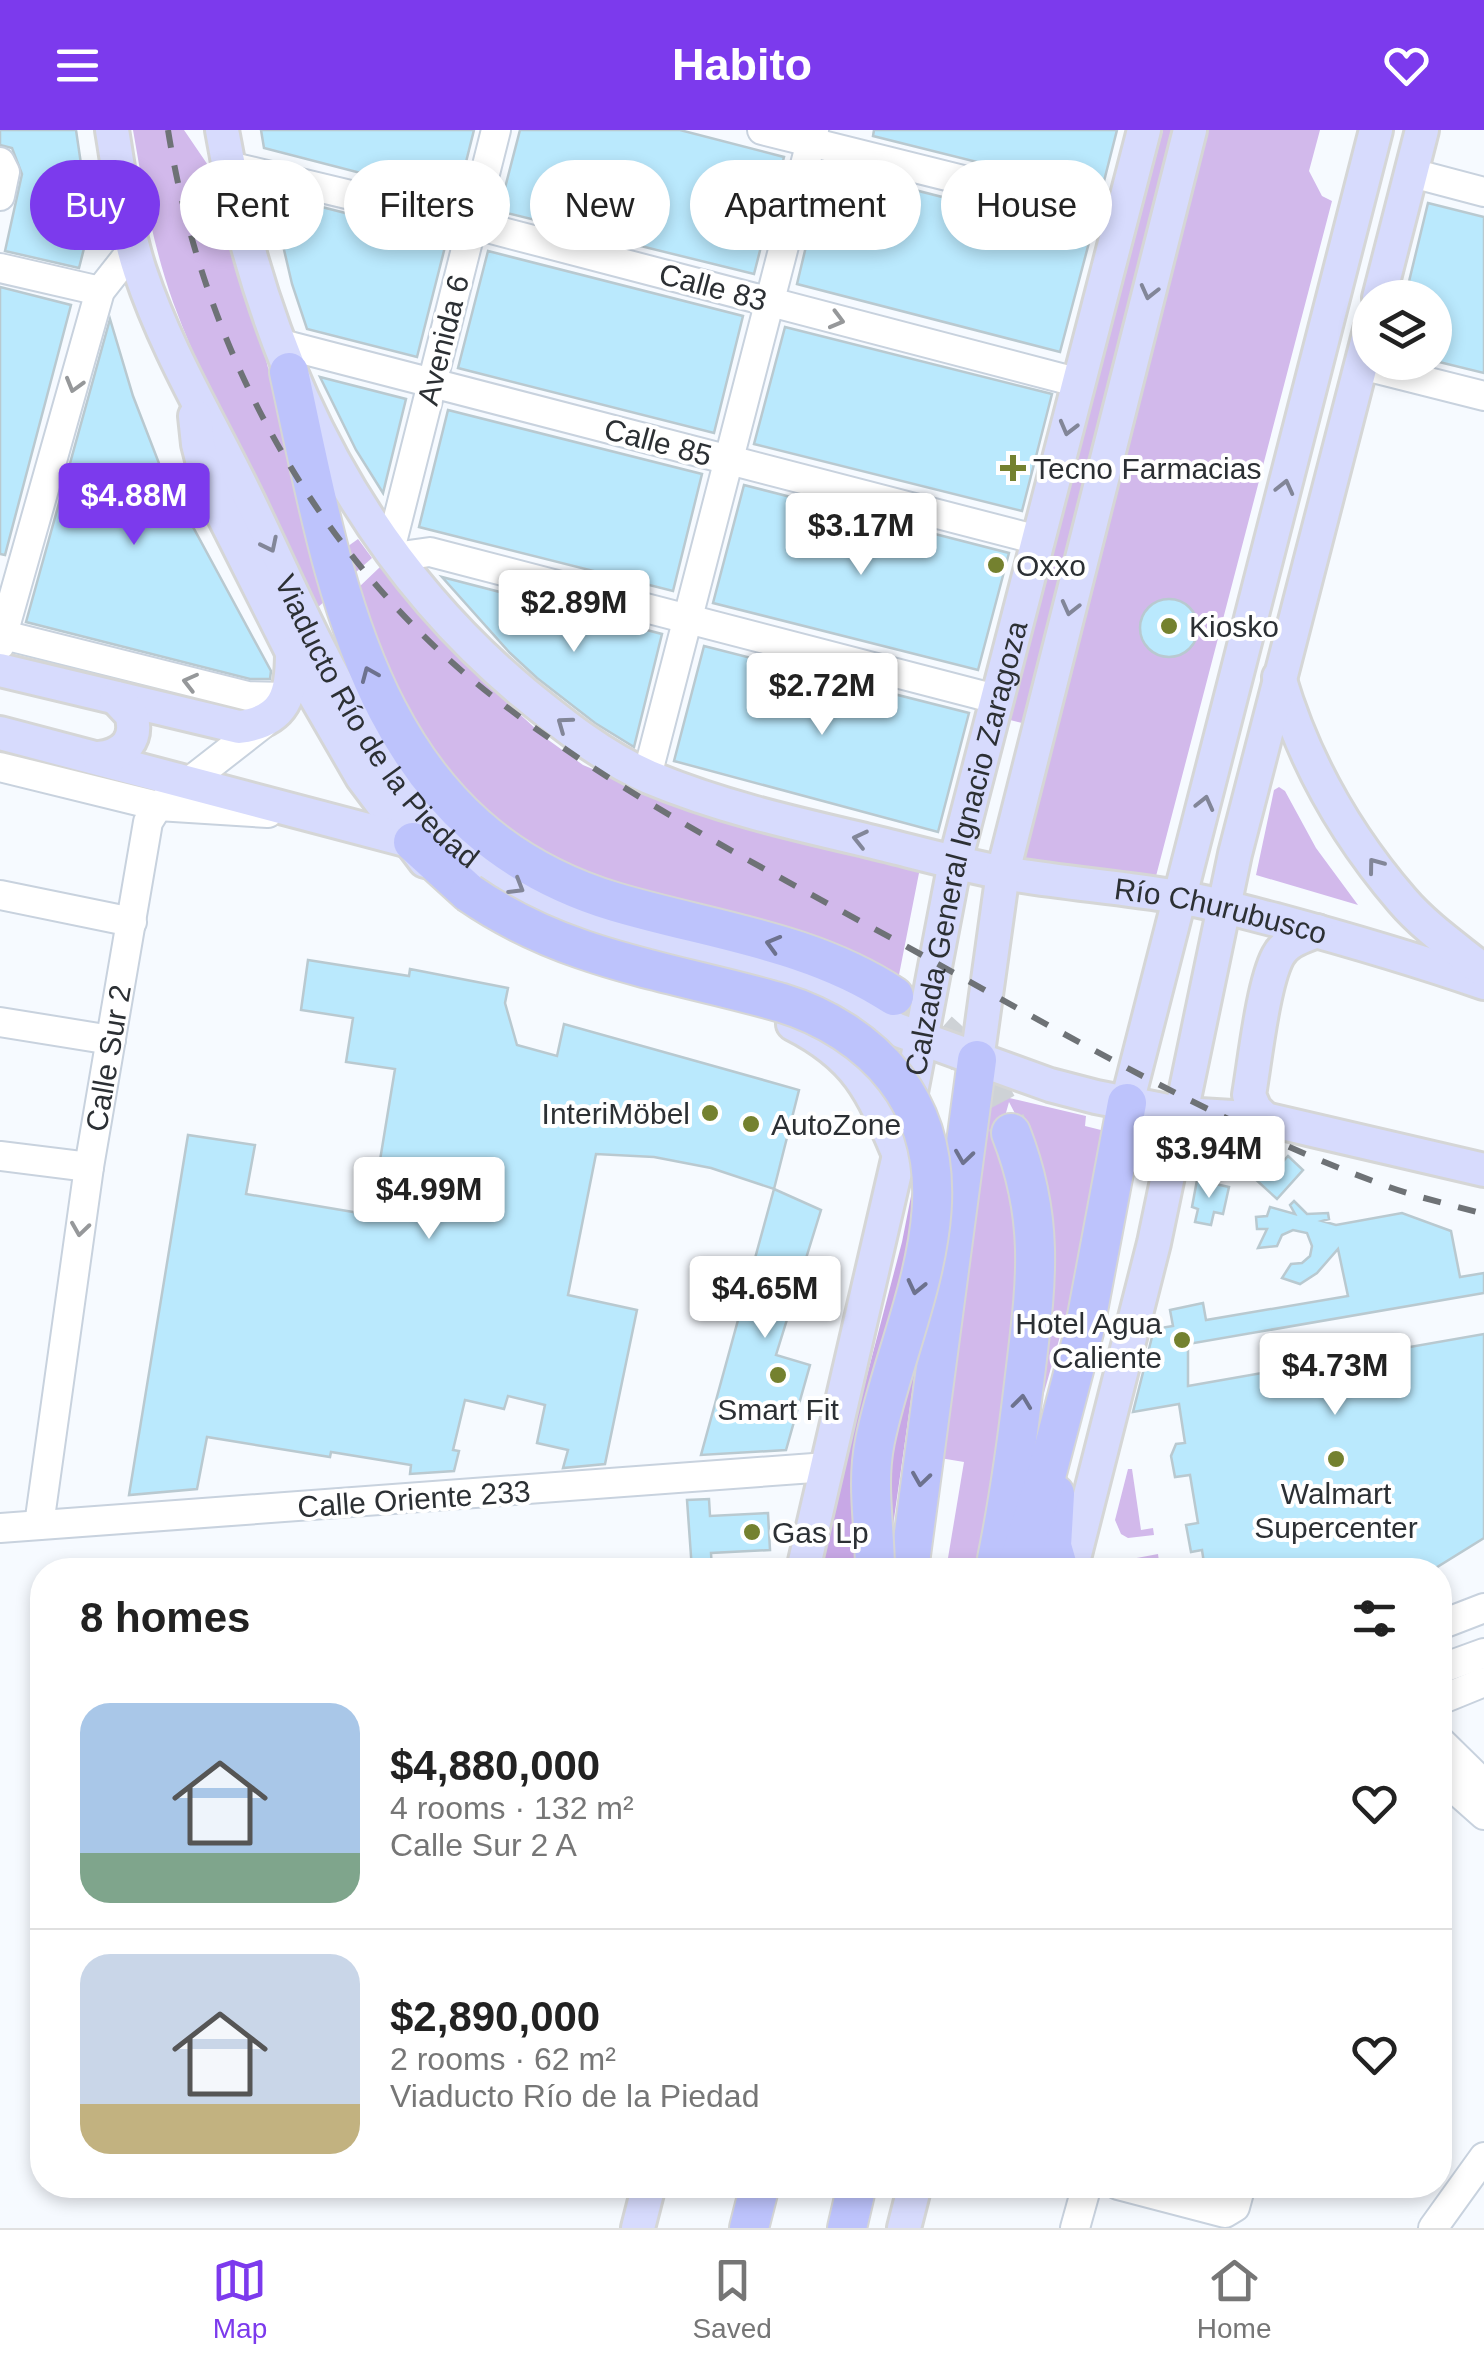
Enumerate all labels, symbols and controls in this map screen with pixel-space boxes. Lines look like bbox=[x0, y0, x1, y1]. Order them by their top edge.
icon: menu bbox=[50, 38, 105, 93]
icon: heart bbox=[1379, 38, 1434, 93]
text: Habito bbox=[672, 39, 812, 90]
chip: Buy bbox=[30, 160, 160, 250]
chip: Rent bbox=[180, 160, 324, 250]
chip: Filters bbox=[344, 160, 510, 250]
chip: New bbox=[530, 160, 670, 250]
chip: Apartment bbox=[690, 160, 921, 250]
chip: House bbox=[941, 160, 1112, 250]
street label: Calle 83 bbox=[656, 257, 770, 317]
street label: Avenida 6 bbox=[411, 272, 475, 408]
map controls bbox=[1352, 280, 1452, 380]
button: layers bbox=[1352, 280, 1452, 380]
one-way arrow bbox=[1140, 284, 1161, 301]
one-way arrow bbox=[828, 308, 845, 329]
one-way arrow bbox=[65, 376, 86, 393]
street label: Calle 85 bbox=[601, 412, 715, 472]
one-way arrow bbox=[1059, 419, 1080, 436]
place label: Tecno Farmacias bbox=[1033, 452, 1261, 485]
marker: Tecno Farmacias bbox=[1002, 457, 1024, 479]
pin: $4.88M bbox=[53, 463, 215, 548]
text: $4.88M bbox=[81, 477, 187, 513]
one-way arrow bbox=[1273, 479, 1294, 496]
pin: $3.17M bbox=[780, 493, 942, 578]
text: $3.17M bbox=[808, 507, 914, 543]
one-way arrow bbox=[258, 535, 278, 553]
place label: Oxxo bbox=[1016, 549, 1086, 582]
marker: Oxxo bbox=[985, 554, 1007, 576]
street label: Viaducto Río de la Piedad bbox=[269, 569, 486, 874]
pin: $2.89M bbox=[493, 570, 655, 655]
text: $2.89M bbox=[521, 584, 627, 620]
one-way arrow bbox=[1061, 599, 1082, 616]
place label: Kiosko bbox=[1189, 610, 1279, 643]
marker: Kiosko bbox=[1158, 615, 1180, 637]
street label: Calzada General Ignacio Zaragoza bbox=[898, 617, 1033, 1078]
pin: $2.72M bbox=[741, 653, 903, 738]
one-way arrow bbox=[361, 666, 381, 684]
text: $2.72M bbox=[769, 667, 875, 703]
one-way arrow bbox=[182, 672, 199, 693]
one-way arrow bbox=[557, 718, 576, 737]
one-way arrow bbox=[1194, 795, 1215, 812]
one-way arrow bbox=[852, 830, 869, 851]
one-way arrow bbox=[1369, 858, 1387, 876]
street label: Río Churubusco bbox=[1112, 872, 1331, 950]
one-way arrow bbox=[506, 874, 524, 894]
one-way arrow bbox=[765, 935, 782, 956]
street label: Calle Sur 2 bbox=[79, 982, 136, 1134]
place label: InteriMöbel bbox=[542, 1097, 690, 1130]
marker: InteriMöbel bbox=[699, 1102, 721, 1124]
place label: AutoZone bbox=[771, 1108, 901, 1141]
marker: AutoZone bbox=[740, 1113, 762, 1135]
pin: $3.94M bbox=[1128, 1116, 1290, 1201]
text: $3.94M bbox=[1156, 1130, 1262, 1166]
one-way arrow bbox=[954, 1149, 975, 1165]
pin: $4.99M bbox=[348, 1157, 510, 1242]
text: $4.99M bbox=[376, 1171, 482, 1207]
one-way arrow bbox=[71, 1221, 92, 1237]
pin: $4.65M bbox=[684, 1256, 846, 1341]
text: $4.65M bbox=[712, 1270, 818, 1306]
one-way arrow bbox=[907, 1279, 928, 1296]
place label: Hotel Agua Caliente bbox=[1015, 1307, 1162, 1374]
marker: Hotel Agua Caliente bbox=[1171, 1329, 1193, 1351]
pin: $4.73M bbox=[1254, 1333, 1416, 1418]
text: $4.73M bbox=[1282, 1347, 1388, 1383]
marker: Smart Fit bbox=[767, 1364, 789, 1386]
place label: Smart Fit bbox=[717, 1393, 839, 1426]
one-way arrow bbox=[1010, 1394, 1031, 1410]
marker: Walmart Supercenter bbox=[1325, 1448, 1347, 1470]
one-way arrow bbox=[911, 1471, 932, 1487]
street label: Calle Oriente 233 bbox=[296, 1474, 532, 1524]
place label: Walmart Supercenter bbox=[1254, 1477, 1418, 1544]
place label: Gas Lp bbox=[772, 1516, 869, 1549]
marker: Gas Lp bbox=[741, 1521, 763, 1543]
icon: filters bbox=[1347, 1591, 1402, 1646]
text: 8 homes bbox=[80, 1594, 250, 1641]
text: $4,880,000 bbox=[390, 1742, 600, 1789]
icon: home bbox=[160, 1743, 280, 1863]
icon: heart bbox=[1347, 1776, 1402, 1831]
text: 4 rooms · 132 m² bbox=[390, 1790, 634, 1826]
text: Calle Sur 2 A bbox=[390, 1827, 577, 1863]
text: $2,890,000 bbox=[390, 1993, 600, 2040]
icon: home bbox=[160, 1994, 280, 2114]
icon: heart bbox=[1347, 2027, 1402, 2082]
text: 2 rooms · 62 m² bbox=[390, 2041, 616, 2077]
text: Viaducto Río de la Piedad bbox=[390, 2078, 759, 2114]
tab: Map bbox=[212, 2253, 267, 2345]
tab: Saved bbox=[692, 2253, 772, 2345]
tab: Home bbox=[1197, 2253, 1271, 2345]

